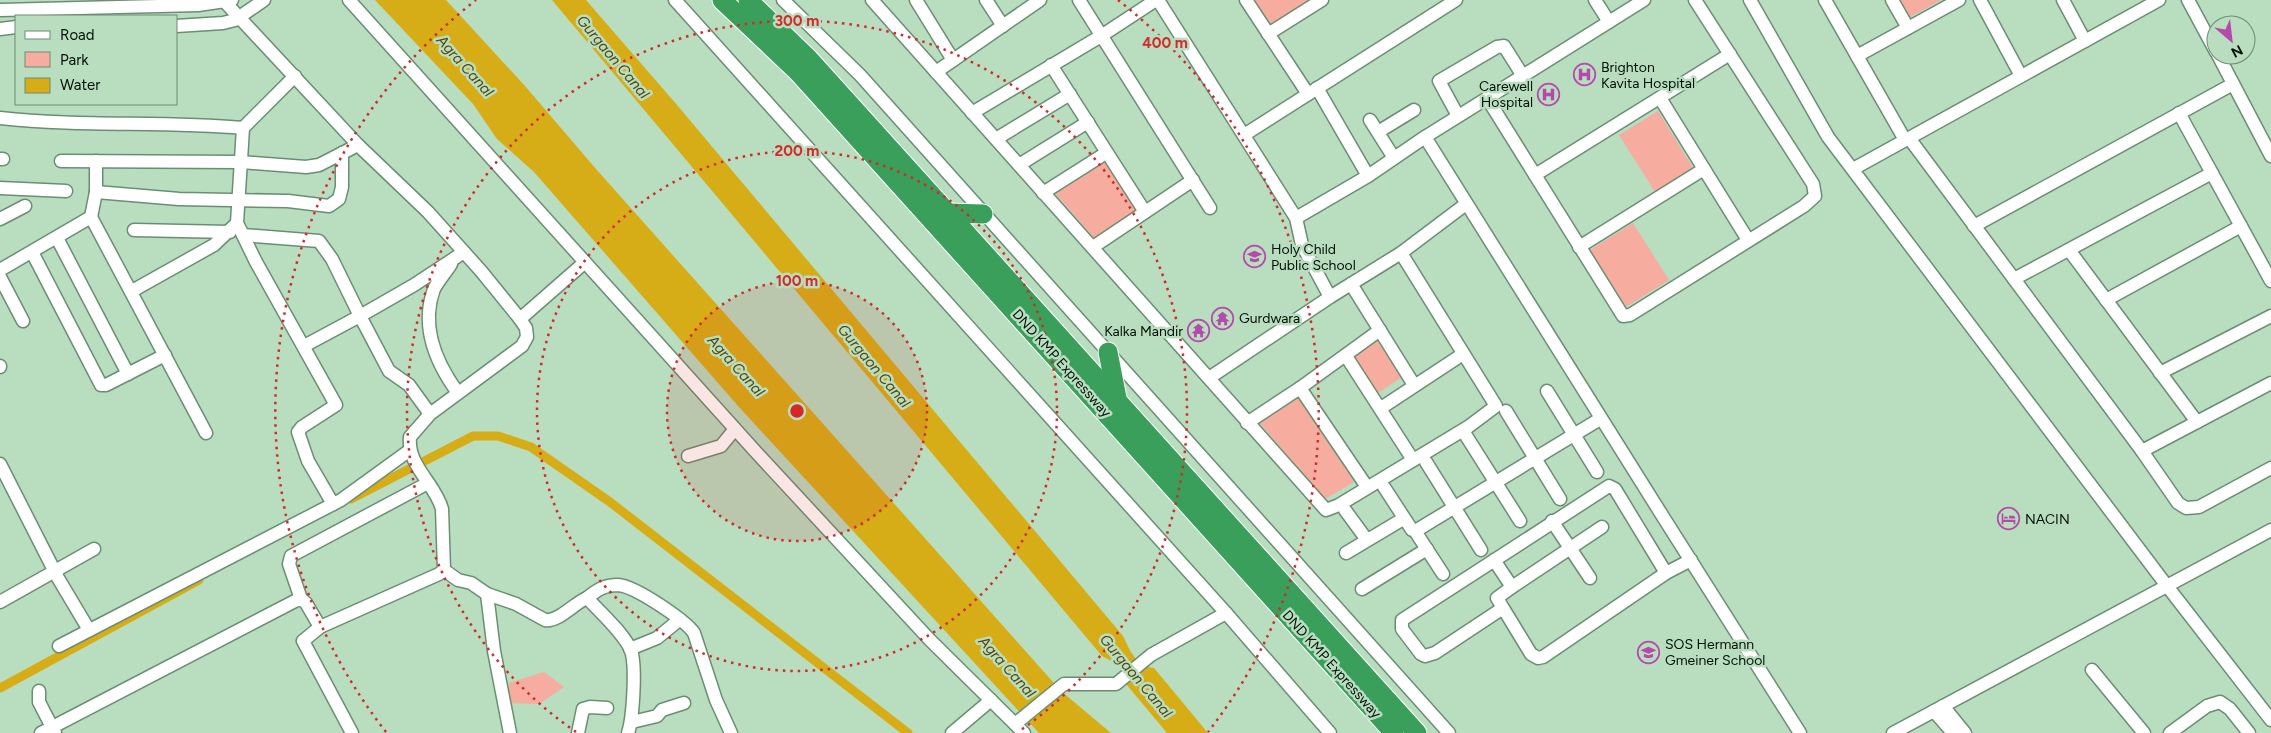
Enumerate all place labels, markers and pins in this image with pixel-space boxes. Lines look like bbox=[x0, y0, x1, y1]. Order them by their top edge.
place label: Brighton Kavita Hospital bbox=[1601, 59, 1695, 92]
hospital icon: Brighton Kavita Hospital bbox=[1573, 63, 1597, 87]
place label: Carewell Hospital bbox=[1479, 78, 1533, 111]
hospital icon: Carewell Hospital bbox=[1537, 82, 1561, 106]
place label: Holy Child Public School bbox=[1271, 241, 1356, 274]
school or university icon: Holy Child Public School bbox=[1243, 245, 1267, 269]
temple icon: Gurdwara bbox=[1211, 306, 1235, 330]
place label: Gurdwara bbox=[1239, 310, 1300, 327]
temple icon: Kalka Mandir bbox=[1187, 319, 1211, 343]
place label: Kalka Mandir bbox=[1104, 323, 1183, 340]
centre of rings bbox=[788, 402, 806, 420]
hotel icon: NACIN bbox=[1997, 507, 2021, 531]
place label: NACIN bbox=[2025, 511, 2070, 528]
place label: SOS Hermann Gmeiner School bbox=[1665, 636, 1765, 669]
school or university icon: SOS Hermann Gmeiner School bbox=[1637, 640, 1661, 664]

